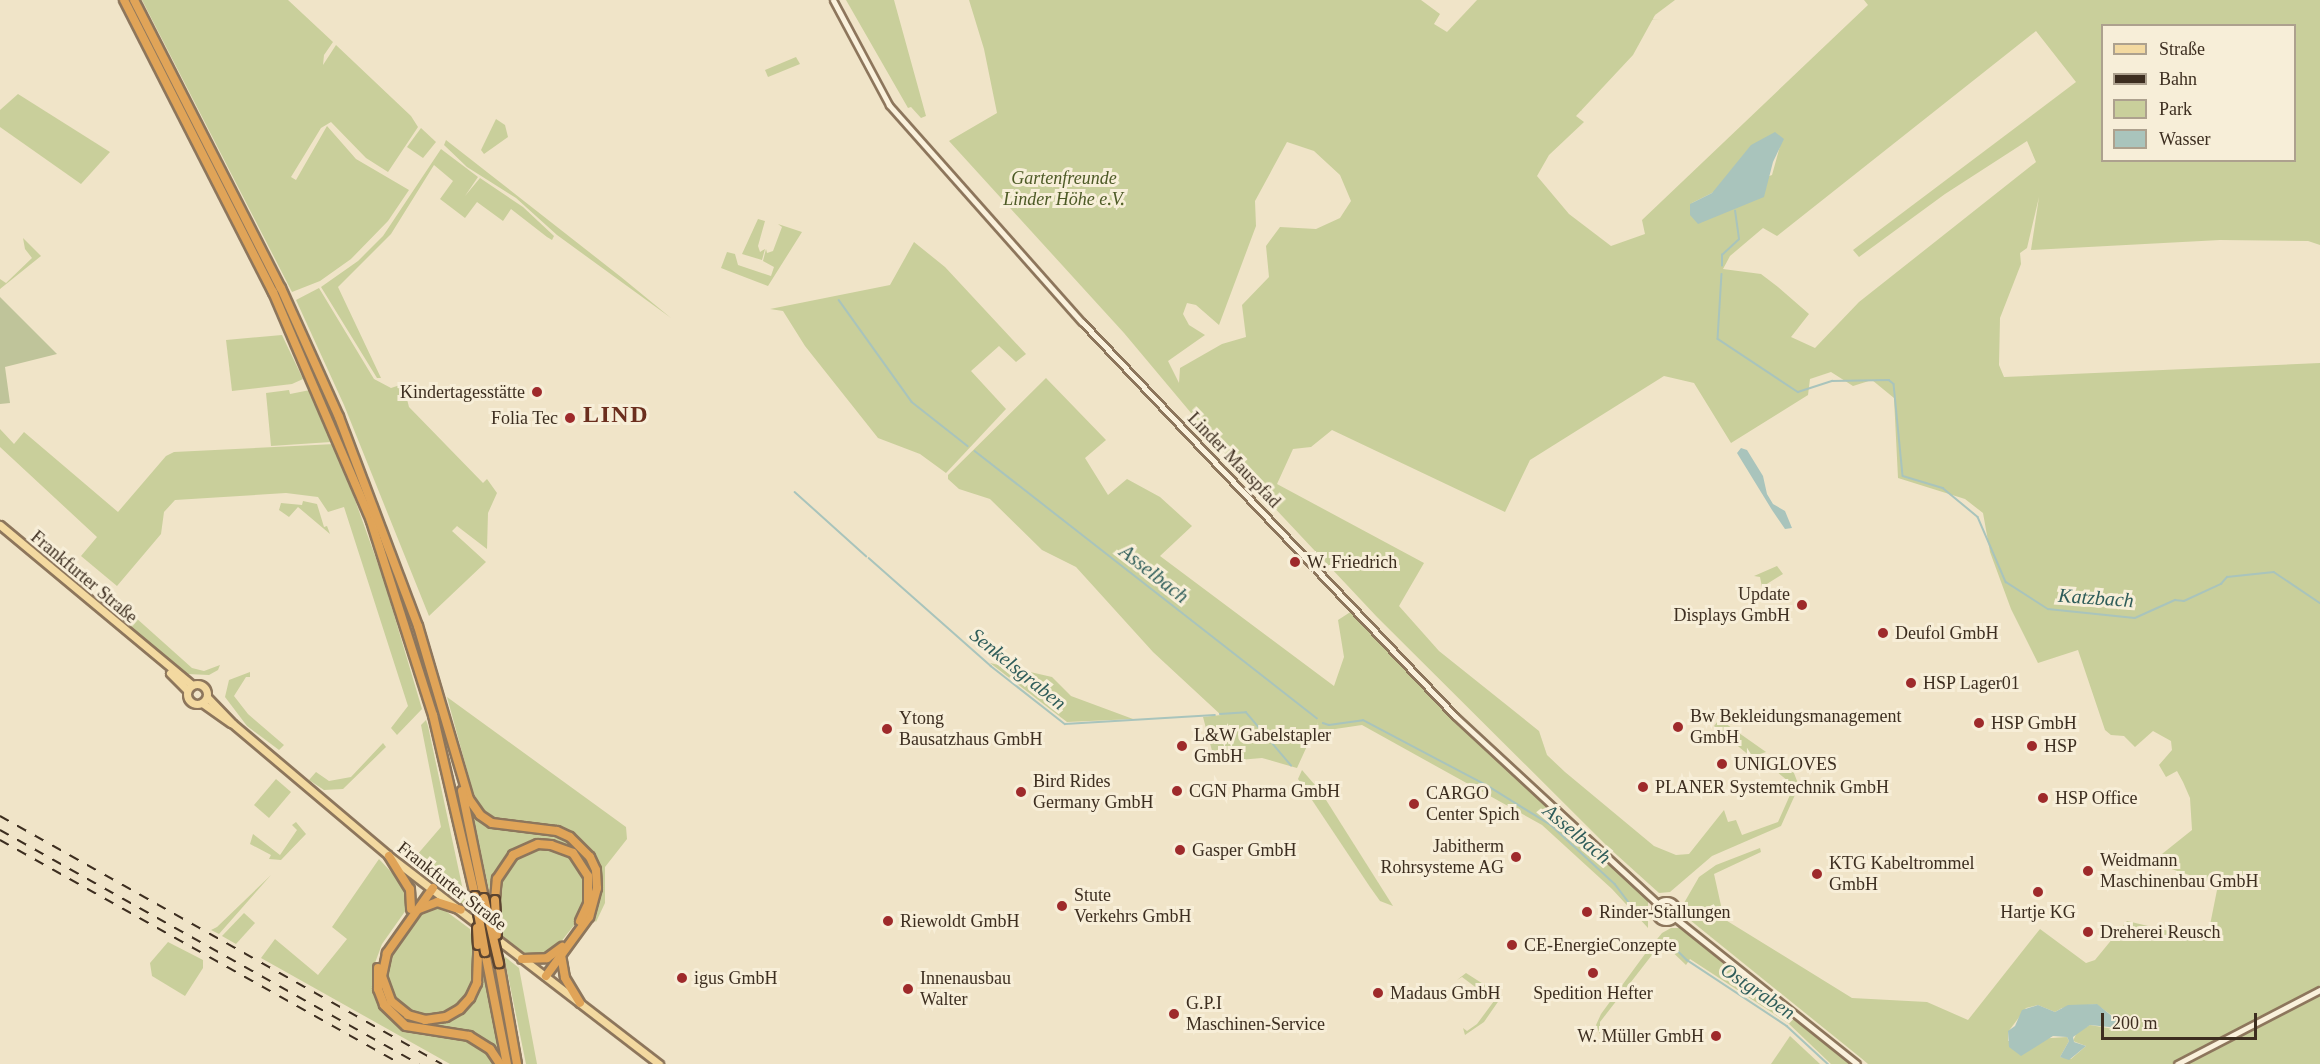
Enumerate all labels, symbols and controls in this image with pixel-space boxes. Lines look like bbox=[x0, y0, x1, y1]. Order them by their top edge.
legend bbox=[2101, 24, 2296, 162]
text: Straße bbox=[2159, 39, 2205, 59]
text: Bahn bbox=[2159, 69, 2197, 89]
text: Park bbox=[2159, 99, 2192, 119]
text: Wasser bbox=[2159, 129, 2211, 149]
park label: Gartenfreunde Linder Höhe e.V. bbox=[1003, 168, 1125, 210]
place label: Kindertagesstätte bbox=[400, 381, 525, 403]
marker: Kindertagesstätte bbox=[530, 385, 544, 399]
district label: LIND bbox=[583, 401, 649, 429]
place label: Folia Tec bbox=[491, 407, 558, 429]
street label: Linder Mauspfad bbox=[1183, 408, 1285, 512]
marker: Folia Tec bbox=[563, 411, 577, 425]
street label: Frankfurter Straße bbox=[26, 526, 142, 628]
water label: Asselbach bbox=[1115, 540, 1193, 608]
place label: W. Friedrich bbox=[1307, 551, 1397, 573]
marker: W. Friedrich bbox=[1288, 555, 1302, 569]
water label: Katzbach bbox=[2057, 583, 2135, 613]
place label: Update Displays GmbH bbox=[1674, 584, 1790, 626]
marker: Update Displays GmbH bbox=[1795, 598, 1809, 612]
place label: Deufol GmbH bbox=[1895, 622, 1998, 644]
water label: Senkelsgraben bbox=[965, 623, 1071, 715]
marker: Deufol GmbH bbox=[1876, 626, 1890, 640]
place label: HSP Lager01 bbox=[1923, 672, 2020, 694]
marker: HSP Lager01 bbox=[1904, 676, 1918, 690]
place label: Bw Bekleidungsmanagement GmbH bbox=[1690, 706, 1901, 748]
place label: Ytong Bausatzhaus GmbH bbox=[899, 708, 1042, 750]
place label: HSP GmbH bbox=[1991, 712, 2078, 734]
marker: HSP GmbH bbox=[1972, 716, 1986, 730]
marker: Bw Bekleidungsmanagement GmbH bbox=[1671, 720, 1685, 734]
marker: Ytong Bausatzhaus GmbH bbox=[880, 722, 894, 736]
place label: L&W Gabelstapler GmbH bbox=[1194, 725, 1331, 768]
place label: HSP bbox=[2044, 735, 2077, 757]
marker: L&W Gabelstapler GmbH bbox=[1175, 739, 1189, 753]
marker: HSP bbox=[2025, 739, 2039, 753]
place label: UNIGLOVES bbox=[1734, 753, 1837, 775]
marker: UNIGLOVES bbox=[1715, 757, 1729, 771]
place label: Bird Rides Germany GmbH bbox=[1033, 771, 1153, 814]
place label: PLANER Systemtechnik GmbH bbox=[1655, 776, 1889, 798]
place label: CGN Pharma GmbH bbox=[1189, 780, 1340, 802]
marker: PLANER Systemtechnik GmbH bbox=[1636, 780, 1650, 794]
place label: CARGO Center Spich bbox=[1426, 783, 1519, 826]
marker: CGN Pharma GmbH bbox=[1170, 784, 1184, 798]
marker: Bird Rides Germany GmbH bbox=[1014, 785, 1028, 799]
place label: HSP Office bbox=[2055, 787, 2138, 809]
marker: HSP Office bbox=[2036, 791, 2050, 805]
marker: CARGO Center Spich bbox=[1407, 797, 1421, 811]
water label: Asselbach bbox=[1538, 799, 1616, 869]
place label: Jabitherm Rohrsysteme AG bbox=[1380, 836, 1504, 878]
street label: Frankfurter Straße bbox=[393, 837, 511, 935]
place label: Gasper GmbH bbox=[1192, 839, 1296, 861]
marker: Gasper GmbH bbox=[1173, 843, 1187, 857]
marker: Jabitherm Rohrsysteme AG bbox=[1509, 850, 1523, 864]
place label: Weidmann Maschinenbau GmbH bbox=[2100, 850, 2258, 892]
place label: KTG Kabeltrommel GmbH bbox=[1829, 853, 1974, 896]
marker: Weidmann Maschinenbau GmbH bbox=[2081, 864, 2095, 878]
marker: KTG Kabeltrommel GmbH bbox=[1810, 867, 1824, 881]
place label: Stute Verkehrs GmbH bbox=[1074, 885, 1191, 928]
marker: Hartje KG bbox=[2031, 885, 2045, 899]
marker: Stute Verkehrs GmbH bbox=[1055, 899, 1069, 913]
place label: Rinder-Stallungen bbox=[1599, 901, 1731, 923]
place label: Hartje KG bbox=[2000, 901, 2076, 923]
marker: Rinder-Stallungen bbox=[1580, 905, 1594, 919]
place label: Riewoldt GmbH bbox=[900, 910, 1019, 932]
marker: Riewoldt GmbH bbox=[881, 914, 895, 928]
place label: Dreherei Reusch bbox=[2100, 921, 2220, 943]
marker: Dreherei Reusch bbox=[2081, 925, 2095, 939]
place label: CE-EnergieConzepte bbox=[1524, 934, 1677, 956]
marker: CE-EnergieConzepte bbox=[1505, 938, 1519, 952]
water label: Ostgraben bbox=[1716, 957, 1800, 1025]
marker: Spedition Hefter bbox=[1586, 966, 1600, 980]
place label: igus GmbH bbox=[694, 967, 778, 989]
place label: Innenausbau Walter bbox=[920, 968, 1011, 1010]
marker: igus GmbH bbox=[675, 971, 689, 985]
marker: Innenausbau Walter bbox=[901, 982, 915, 996]
place label: Madaus GmbH bbox=[1390, 982, 1500, 1004]
place label: Spedition Hefter bbox=[1533, 982, 1653, 1004]
marker: Madaus GmbH bbox=[1371, 986, 1385, 1000]
place label: G.P.I Maschinen-Service bbox=[1186, 993, 1325, 1036]
scale bar bbox=[2104, 1001, 2260, 1039]
marker: G.P.I Maschinen-Service bbox=[1167, 1007, 1181, 1021]
text: 200 m bbox=[2112, 1013, 2158, 1033]
place label: W. Müller GmbH bbox=[1577, 1025, 1704, 1047]
marker: W. Müller GmbH bbox=[1709, 1029, 1723, 1043]

